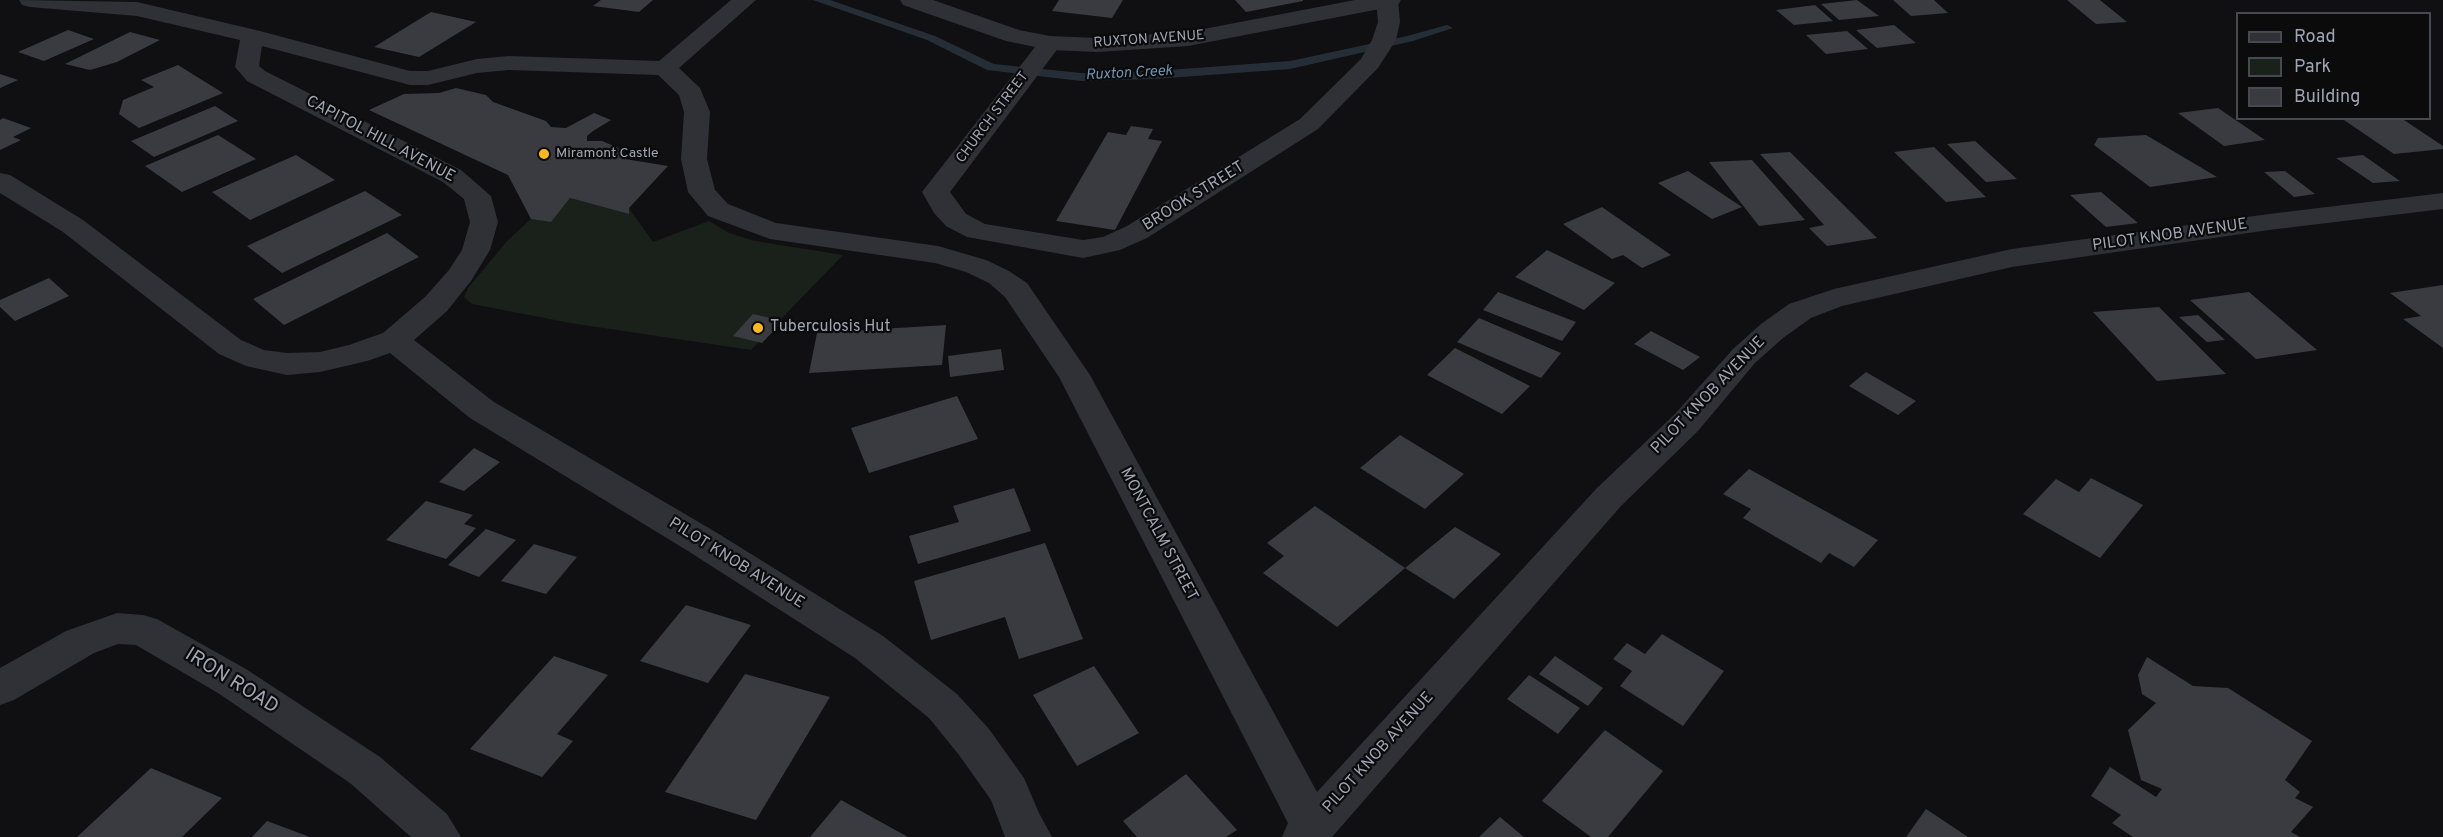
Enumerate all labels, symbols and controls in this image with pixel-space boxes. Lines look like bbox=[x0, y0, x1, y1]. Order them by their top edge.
legend bbox=[2236, 12, 2431, 120]
text: Road bbox=[2294, 26, 2336, 49]
street label: RUXTON AVENUE bbox=[1093, 28, 1205, 52]
text: Park bbox=[2294, 56, 2331, 79]
water label: Ruxton Creek bbox=[1085, 63, 1173, 85]
street label: CHURCH STREET bbox=[953, 69, 1033, 167]
text: Building bbox=[2294, 86, 2360, 109]
street label: CAPITOL HILL AVENUE bbox=[302, 93, 458, 187]
place label: Miramont Castle bbox=[556, 146, 659, 162]
marker: Miramont Castle bbox=[537, 147, 551, 161]
street label: BROOK STREET bbox=[1140, 158, 1248, 236]
street label: PILOT KNOB AVENUE bbox=[2091, 216, 2249, 256]
place label: Tuberculosis Hut bbox=[770, 318, 890, 338]
marker: Tuberculosis Hut bbox=[751, 321, 765, 335]
street label: PILOT KNOB AVENUE bbox=[1648, 333, 1770, 459]
street label: MONTCALM STREET bbox=[1115, 465, 1201, 605]
street label: PILOT KNOB AVENUE bbox=[665, 514, 807, 614]
street label: IRON ROAD bbox=[180, 644, 282, 720]
street label: PILOT KNOB AVENUE bbox=[1320, 689, 1438, 817]

